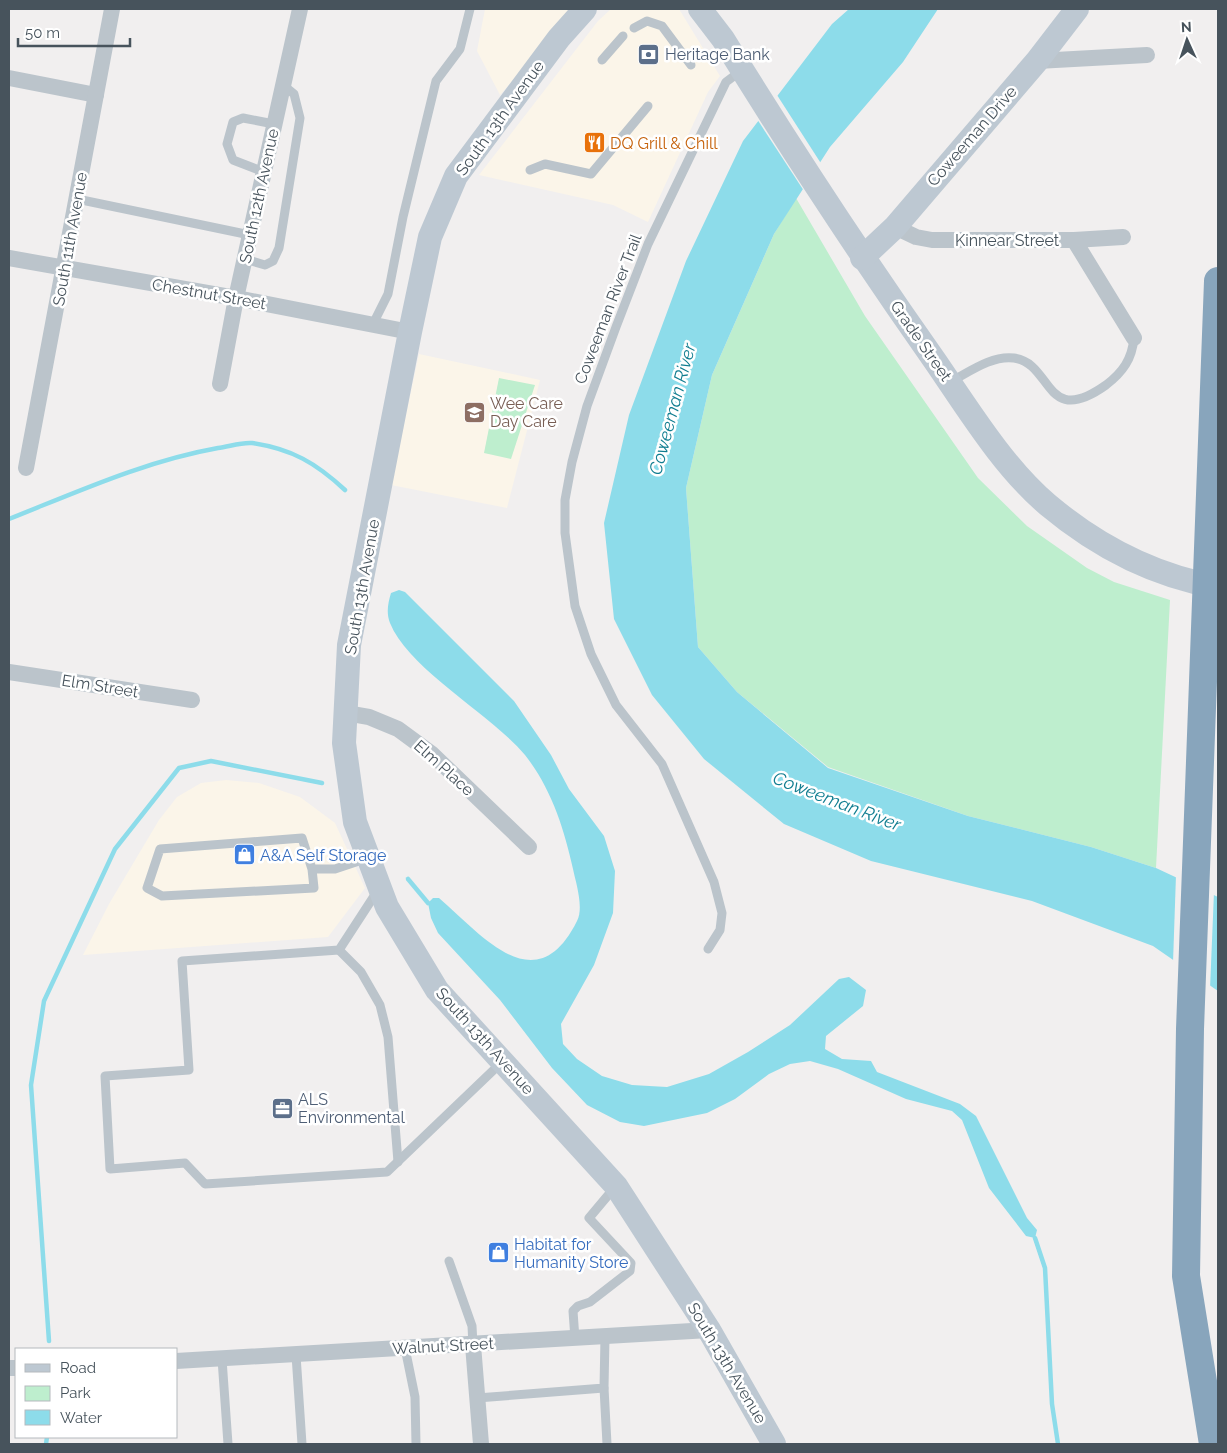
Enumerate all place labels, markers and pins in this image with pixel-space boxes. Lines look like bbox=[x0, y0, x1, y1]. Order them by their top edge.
bank icon: Heritage Bank bbox=[637, 42, 661, 66]
place label: Heritage Bank bbox=[665, 45, 770, 64]
restaurant icon: DQ Grill & Chill bbox=[582, 131, 606, 155]
place label: DQ Grill & Chill bbox=[610, 134, 718, 153]
place label: Wee Care Day Care bbox=[490, 394, 563, 431]
school or university icon: Wee Care Day Care bbox=[462, 400, 486, 424]
shop icon: A&A Self Storage bbox=[232, 843, 256, 867]
place label: A&A Self Storage bbox=[260, 846, 386, 865]
place label: ALS Environmental bbox=[298, 1090, 405, 1127]
office icon: ALS Environmental bbox=[270, 1096, 294, 1120]
place label: Habitat for Humanity Store bbox=[514, 1235, 628, 1272]
shop icon: Habitat for Humanity Store bbox=[486, 1241, 510, 1265]

